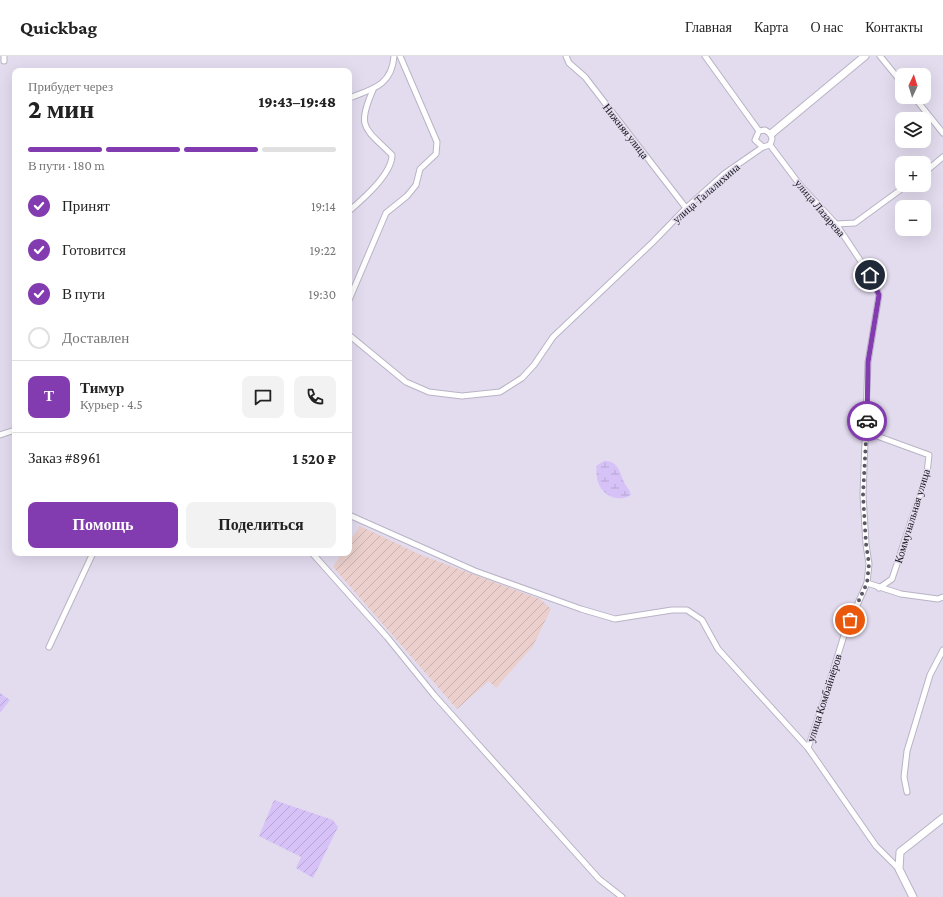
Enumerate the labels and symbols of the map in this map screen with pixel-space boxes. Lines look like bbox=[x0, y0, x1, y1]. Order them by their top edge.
north arrow bbox=[895, 68, 931, 104]
street label: Нижняя улица bbox=[601, 101, 651, 161]
street label: улица Талалихина bbox=[670, 161, 742, 225]
street label: улица Лазарева bbox=[793, 177, 848, 239]
pin bbox=[853, 258, 887, 292]
courier bbox=[847, 401, 887, 441]
street label: Коммунальная улица bbox=[892, 467, 932, 565]
pin bbox=[833, 603, 867, 637]
street label: улица Комбайнёров bbox=[804, 653, 844, 743]

